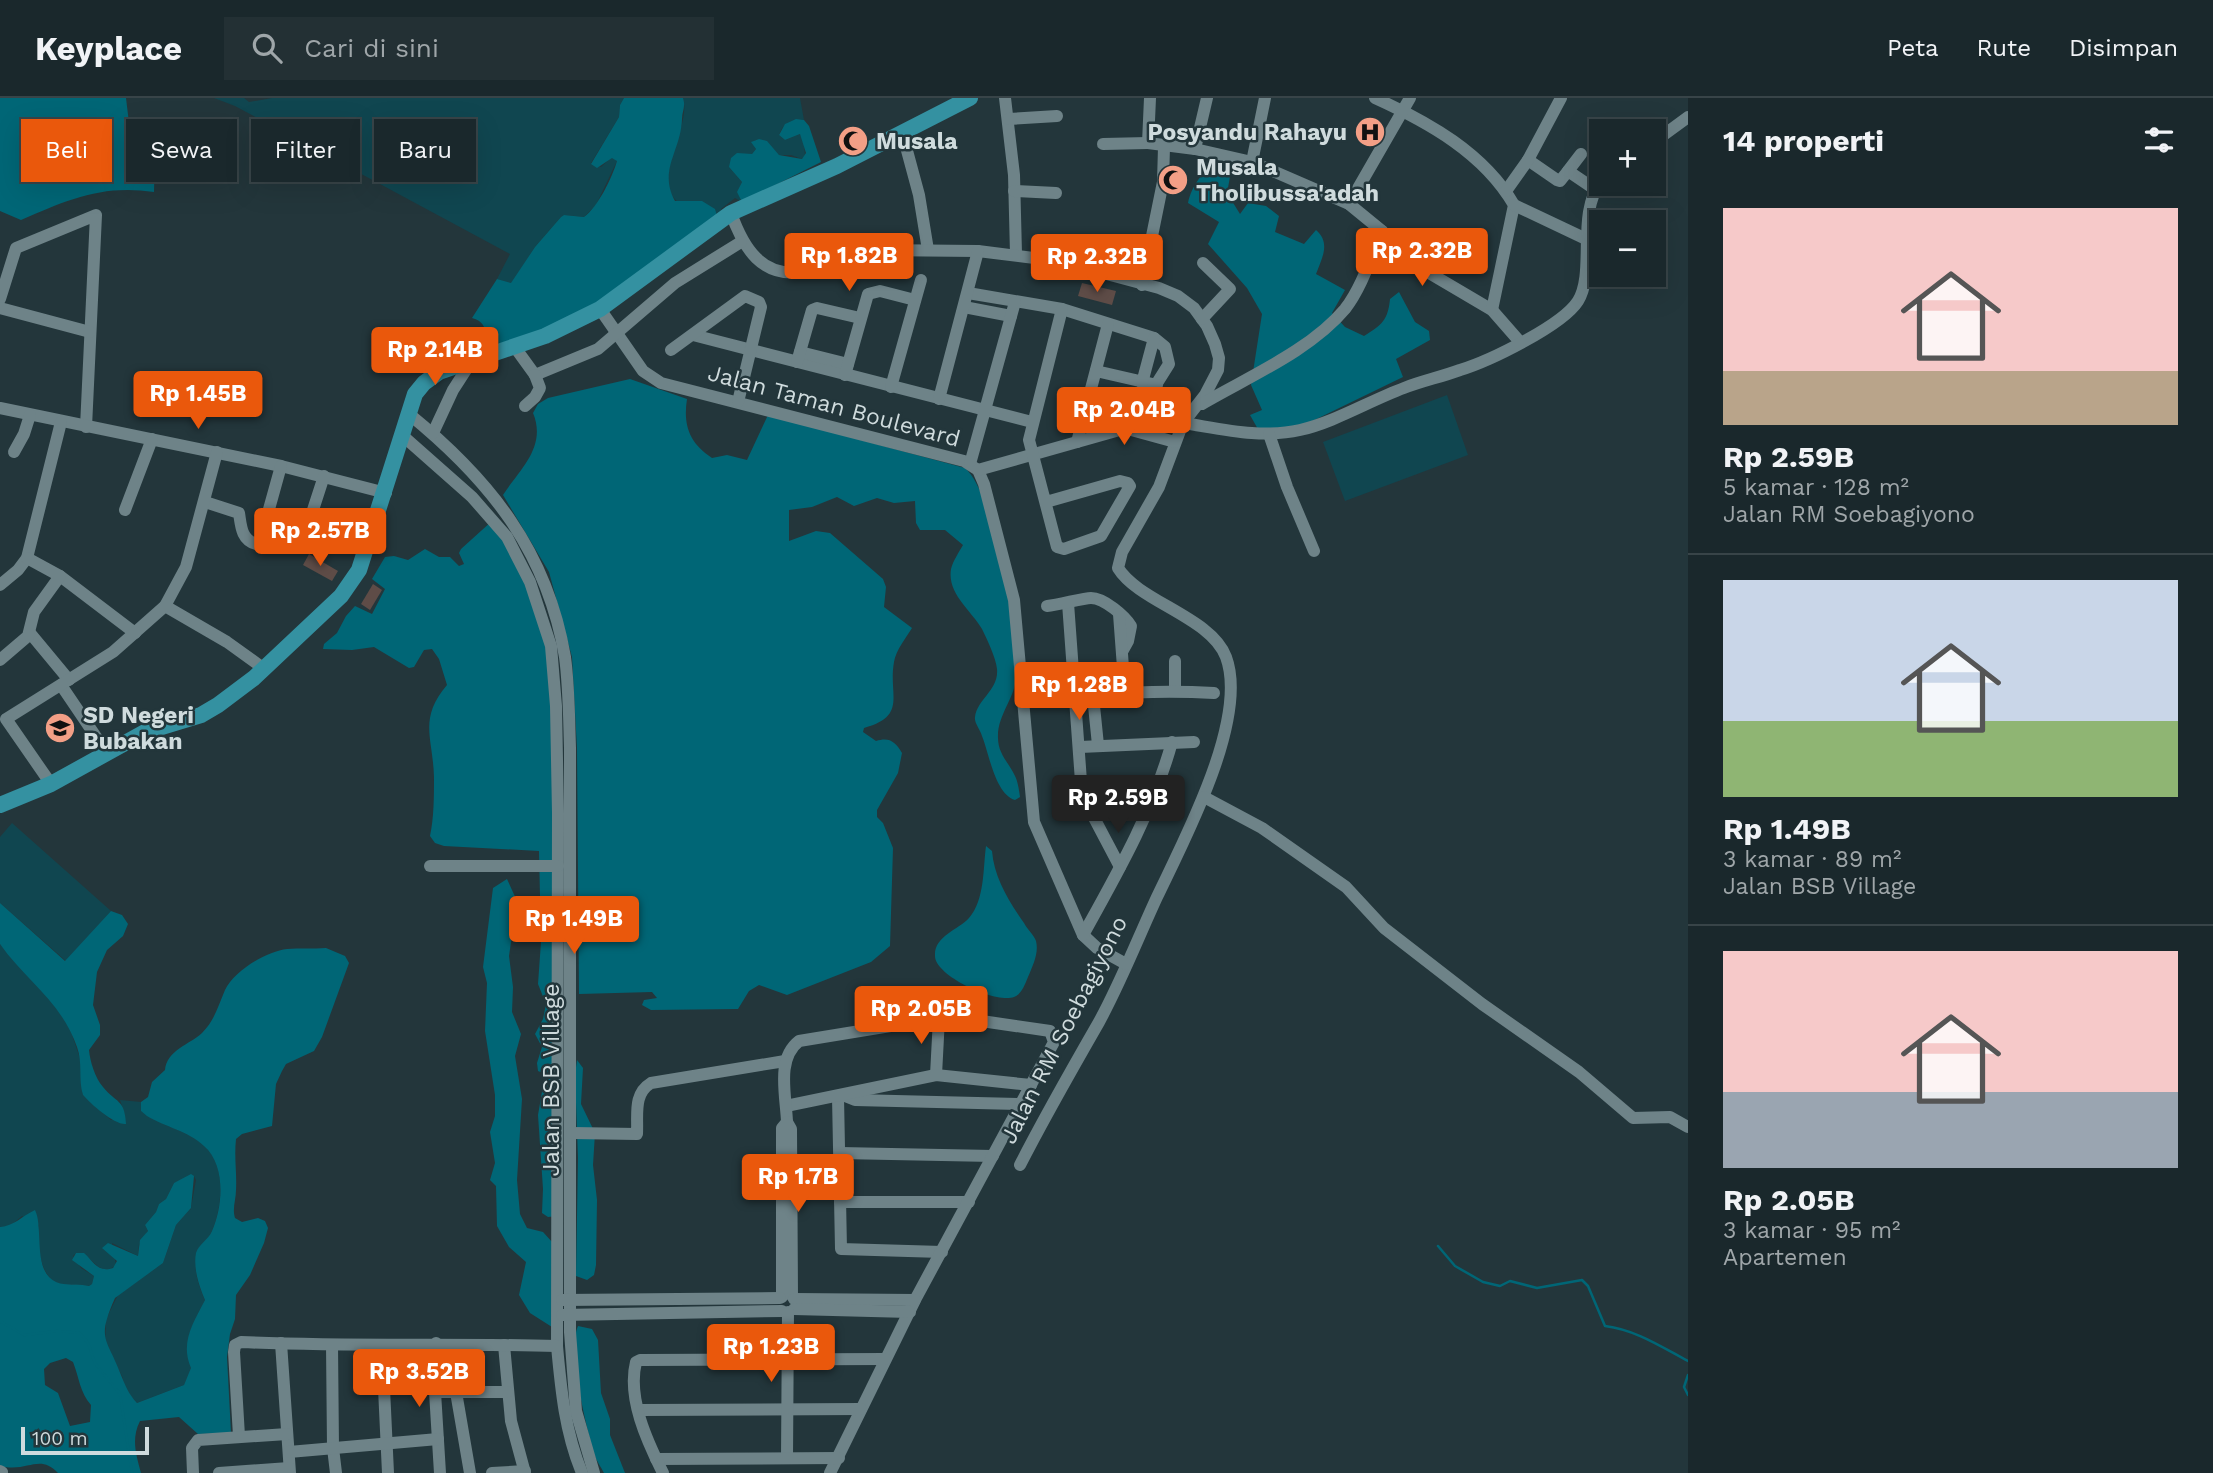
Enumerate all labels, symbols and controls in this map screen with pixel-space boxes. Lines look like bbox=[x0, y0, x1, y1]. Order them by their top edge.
search box bbox=[224, 17, 714, 80]
text: Keyplace bbox=[35, 29, 182, 68]
icon: search bbox=[248, 29, 286, 67]
text: Cari di sini bbox=[304, 33, 439, 63]
text: Peta bbox=[1887, 34, 1939, 62]
text: Rute bbox=[1977, 34, 2031, 62]
text: Disimpan bbox=[2069, 34, 2178, 62]
hospital icon: Posyandu Rahayu bbox=[1353, 115, 1387, 149]
chip: Beli bbox=[21, 119, 112, 182]
chip: Sewa bbox=[126, 119, 237, 182]
chip: Filter bbox=[251, 119, 360, 182]
chip: Baru bbox=[374, 119, 476, 182]
place label: Posyandu Rahayu bbox=[1148, 119, 1347, 146]
map controls bbox=[1589, 119, 1666, 287]
button: + bbox=[1589, 119, 1666, 196]
icon: filters bbox=[2140, 121, 2178, 159]
text: 14 properti bbox=[1723, 123, 1884, 158]
mosque icon: Musala bbox=[836, 124, 870, 158]
place label: Musala bbox=[876, 128, 958, 155]
place label: Musala Tholibussa'adah bbox=[1196, 154, 1379, 207]
mosque icon: Musala Tholibussa'adah bbox=[1156, 163, 1190, 197]
button: − bbox=[1589, 210, 1666, 287]
pin: Rp 2.32B bbox=[1350, 228, 1494, 288]
pin: Rp 1.82B bbox=[777, 234, 921, 293]
pin: Rp 2.32B bbox=[1025, 234, 1169, 294]
text: Rp 2.32B bbox=[1372, 237, 1472, 264]
text: Rp 1.82B bbox=[800, 242, 898, 269]
text: Rp 2.32B bbox=[1047, 243, 1147, 270]
icon: home bbox=[1888, 253, 2014, 379]
pin: Rp 2.14B bbox=[363, 328, 507, 387]
text: Rp 2.14B bbox=[387, 336, 483, 363]
street label: Jalan Taman Boulevard bbox=[705, 359, 963, 453]
pin: Rp 1.45B bbox=[126, 372, 270, 431]
text: Rp 1.45B bbox=[149, 380, 247, 407]
pin: Rp 2.04B bbox=[1052, 388, 1196, 447]
text: Rp 2.04B bbox=[1073, 396, 1175, 423]
text: Rp 2.59B bbox=[1723, 439, 1854, 474]
text: 5 kamar · 128 m² bbox=[1723, 474, 1909, 501]
text: Jalan RM Soebagiyono bbox=[1723, 501, 1975, 528]
pin: Rp 2.57B bbox=[248, 508, 392, 568]
text: Rp 2.57B bbox=[270, 517, 370, 544]
icon: home bbox=[1888, 625, 2014, 751]
pin: Rp 1.28B bbox=[1007, 662, 1151, 722]
text: Rp 1.28B bbox=[1030, 671, 1128, 698]
place label: SD Negeri Bubakan bbox=[83, 702, 194, 755]
school or university icon: SD Negeri Bubakan bbox=[43, 711, 77, 745]
pin: Rp 2.59B bbox=[1046, 776, 1190, 835]
text: Rp 2.59B bbox=[1068, 784, 1168, 811]
text: Rp 1.49B bbox=[1723, 811, 1851, 846]
text: 3 kamar · 89 m² bbox=[1723, 846, 1901, 873]
text: Jalan BSB Village bbox=[1723, 873, 1916, 900]
pin: Rp 1.49B bbox=[502, 896, 646, 956]
text: Rp 1.49B bbox=[525, 905, 623, 932]
street label: Jalan RM Soebagiyono bbox=[995, 912, 1133, 1148]
street label: Jalan BSB Village bbox=[538, 983, 565, 1177]
pin: Rp 2.05B bbox=[849, 986, 993, 1046]
text: Rp 2.05B bbox=[871, 995, 971, 1022]
icon: home bbox=[1888, 996, 2014, 1122]
pin: Rp 1.7B bbox=[733, 1154, 863, 1214]
text: Rp 1.7B bbox=[758, 1163, 838, 1190]
text: Rp 2.05B bbox=[1723, 1182, 1854, 1217]
text: 3 kamar · 95 m² bbox=[1723, 1217, 1901, 1244]
text: Apartemen bbox=[1723, 1244, 1847, 1271]
pin: Rp 1.23B bbox=[699, 1324, 843, 1384]
text: Rp 1.23B bbox=[723, 1333, 819, 1360]
pin: Rp 3.52B bbox=[347, 1350, 491, 1409]
text: Rp 3.52B bbox=[369, 1358, 469, 1385]
scale bar bbox=[21, 1424, 149, 1456]
text: 100 m bbox=[32, 1427, 88, 1450]

